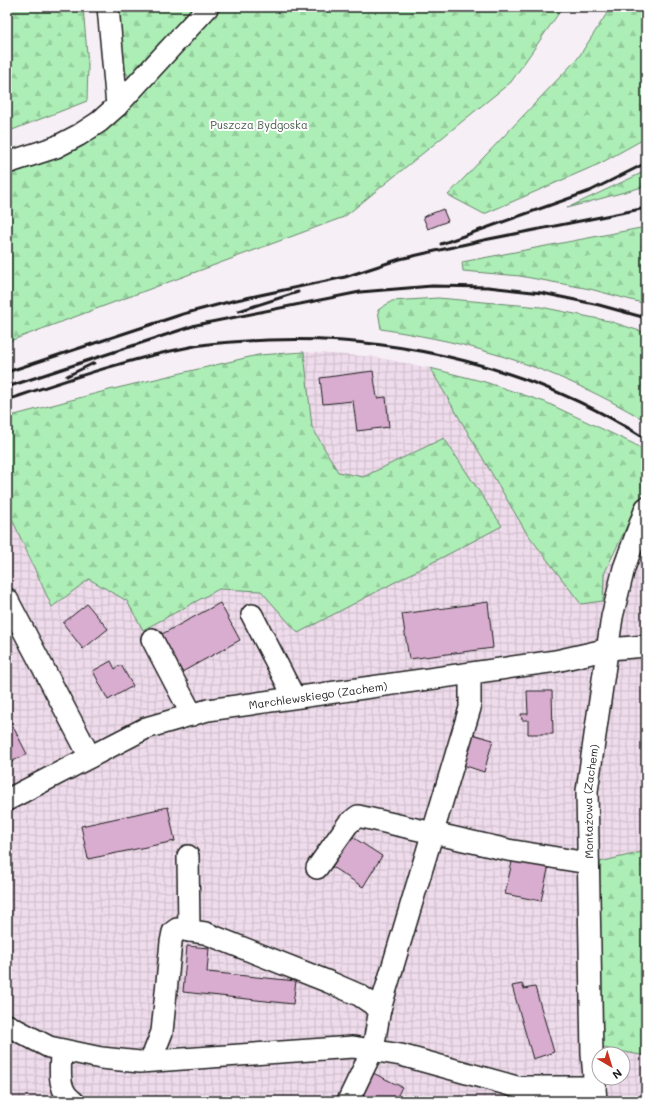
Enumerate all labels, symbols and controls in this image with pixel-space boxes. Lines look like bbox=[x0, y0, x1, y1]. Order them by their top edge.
park label: Puszcza Bydgoska bbox=[210, 117, 308, 132]
street label: Marchlewskiego (Zachem) bbox=[248, 677, 388, 712]
street label: Montażowa (Zachem) bbox=[579, 743, 601, 859]
north arrow bbox=[591, 1046, 631, 1086]
text: N bbox=[610, 1066, 625, 1083]

